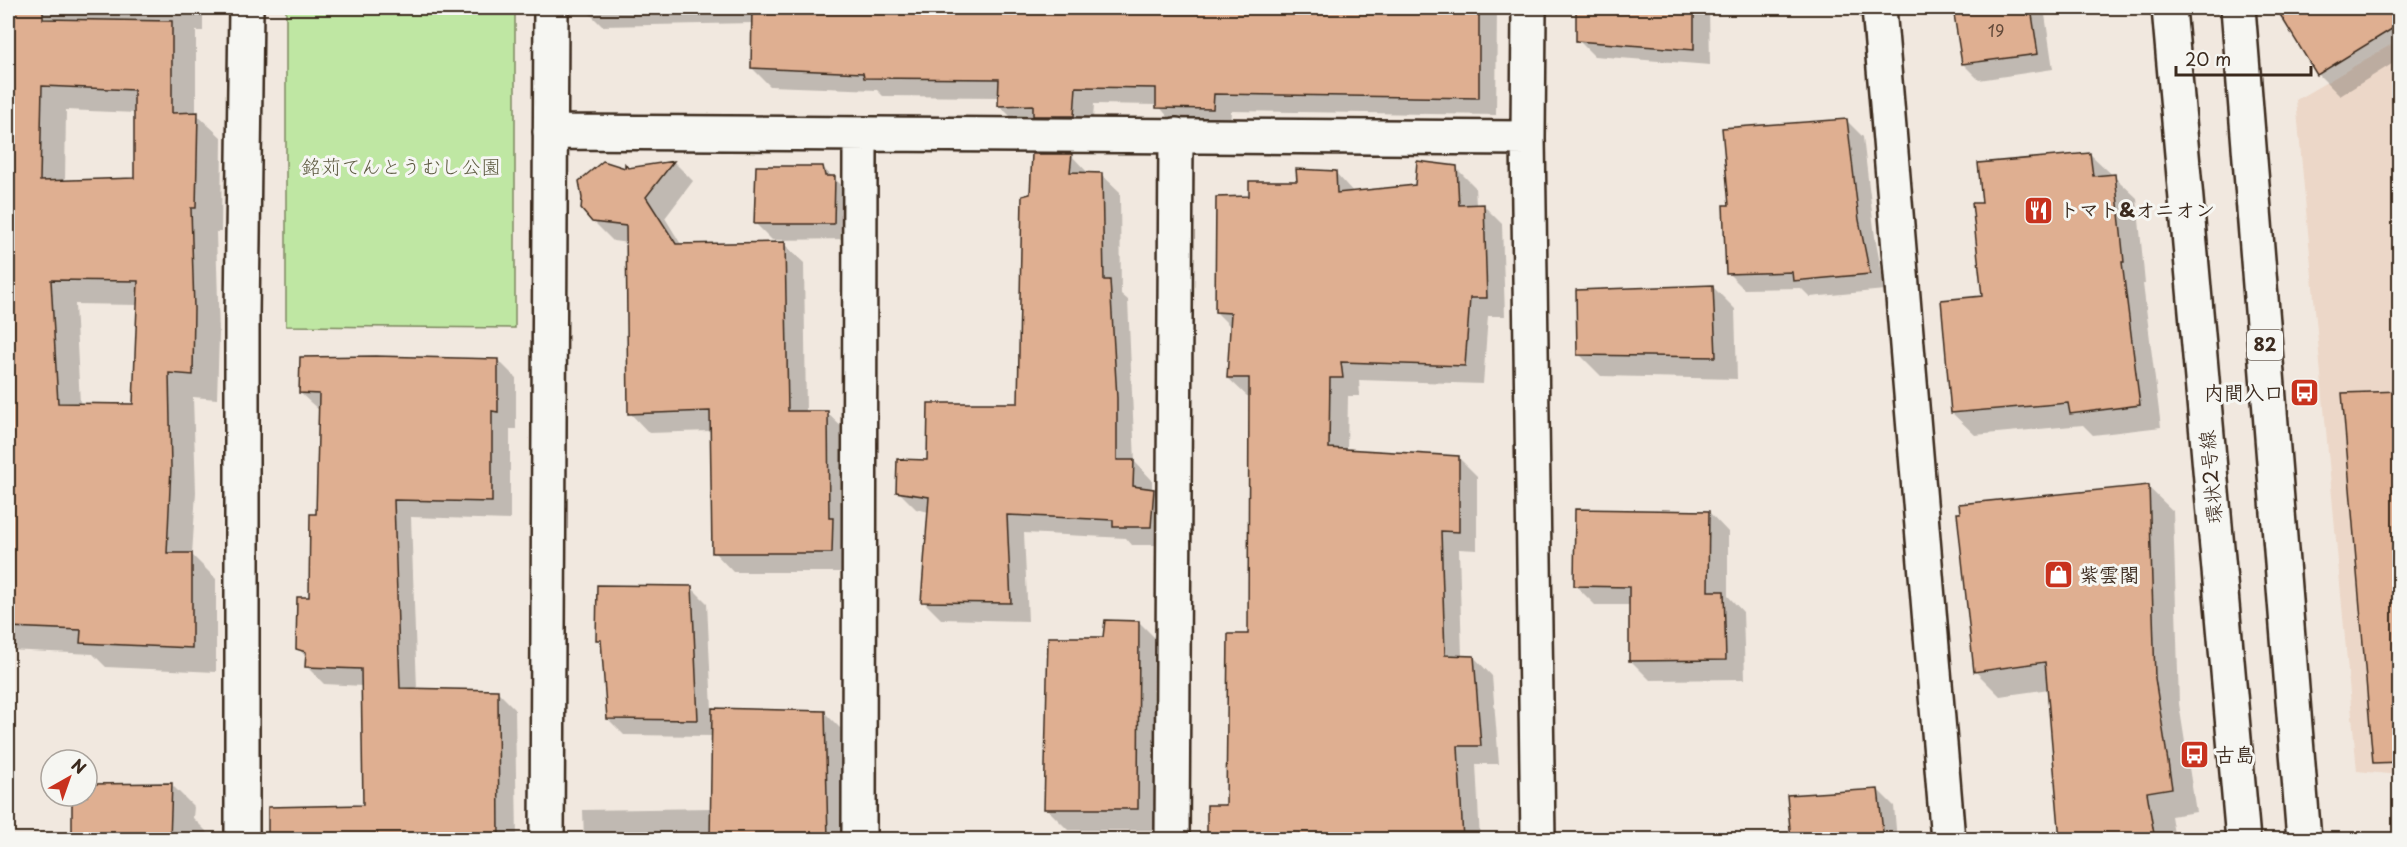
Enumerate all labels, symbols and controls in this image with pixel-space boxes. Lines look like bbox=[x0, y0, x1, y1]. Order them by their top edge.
house number: 19 bbox=[1988, 18, 2004, 42]
scale bar bbox=[2176, 39, 2311, 77]
text: 20 m bbox=[2185, 45, 2231, 72]
park label: 銘苅てんとうむし公園 bbox=[301, 151, 501, 181]
restaurant icon: トマト&オニオン bbox=[2022, 194, 2054, 226]
place label: トマト&オニオン bbox=[2059, 194, 2215, 224]
road number: 82 bbox=[2247, 330, 2283, 360]
place label: 内間入口 bbox=[2204, 377, 2284, 407]
bus stop icon: 内間入口 bbox=[2289, 377, 2321, 409]
street label: 環状2号線 bbox=[2191, 429, 2229, 525]
shop icon: 紫雲閣 bbox=[2042, 559, 2074, 591]
place label: 紫雲閣 bbox=[2079, 559, 2139, 589]
bus stop icon: 古島 bbox=[2178, 739, 2210, 771]
place label: 古島 bbox=[2215, 739, 2255, 769]
north arrow bbox=[39, 748, 99, 808]
text: N bbox=[67, 752, 92, 779]

